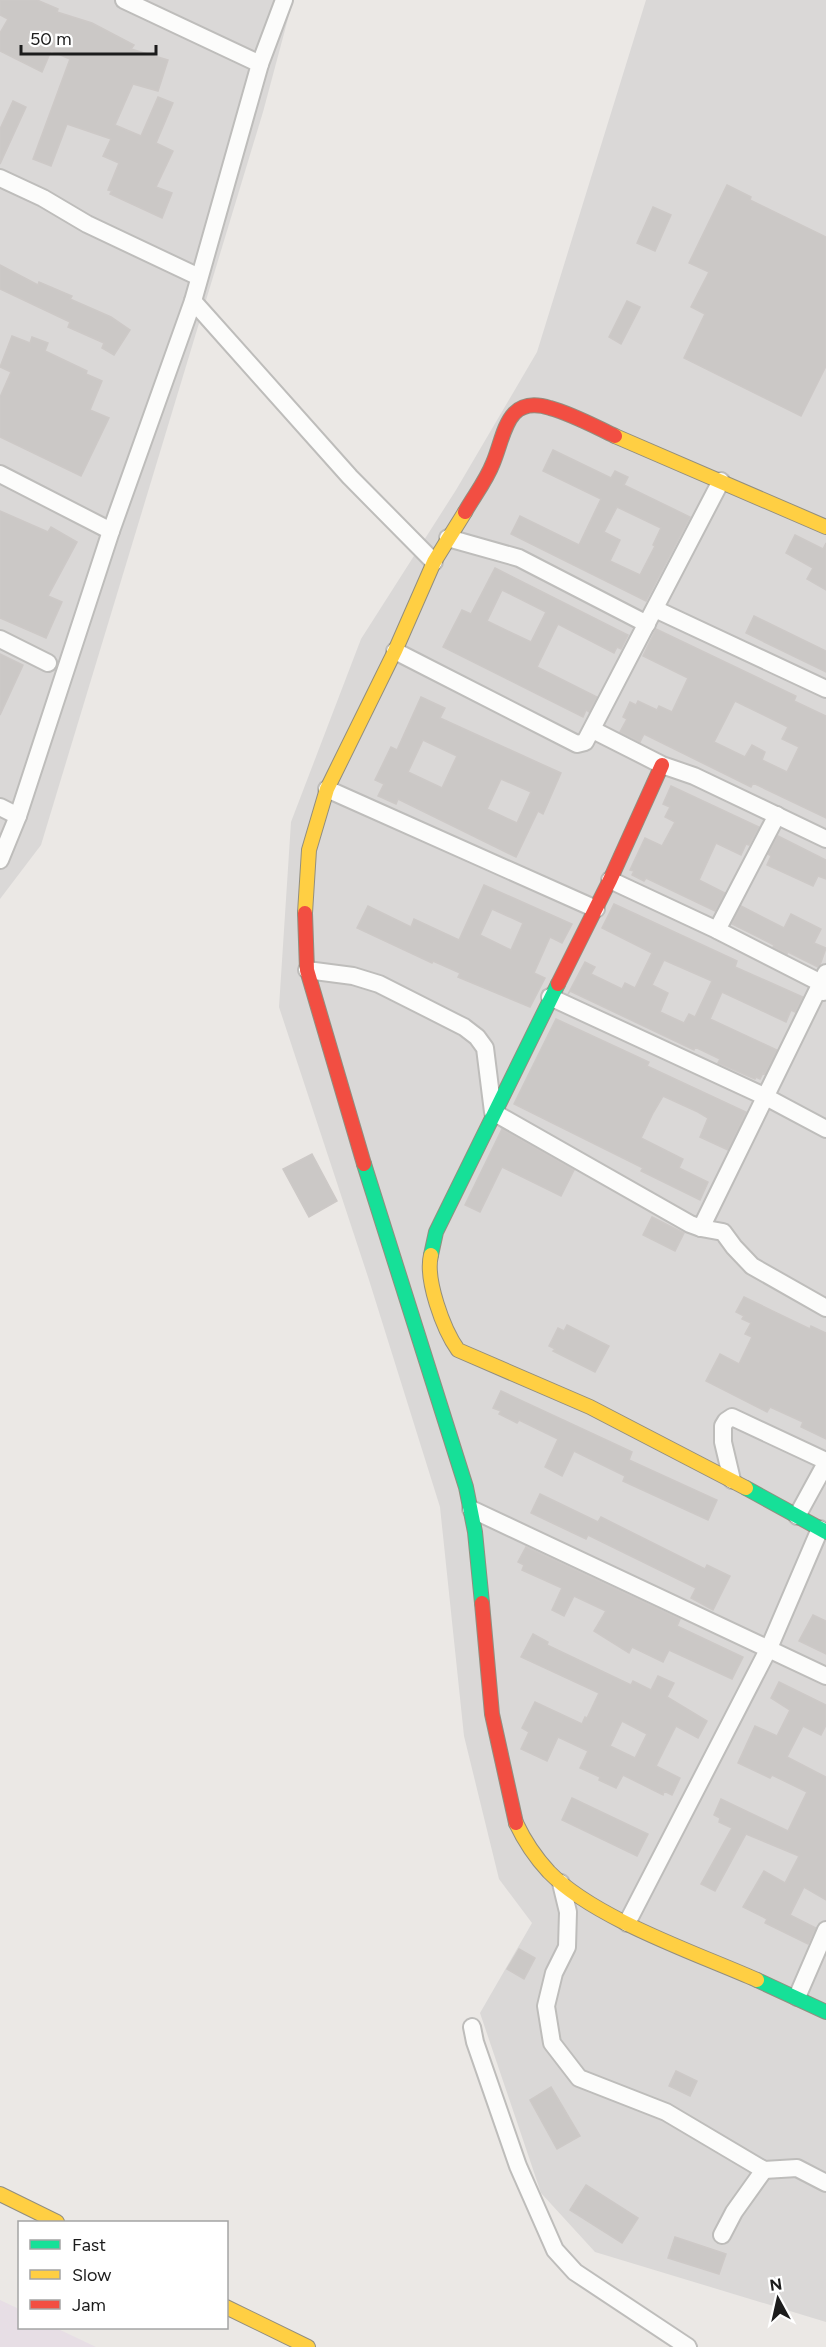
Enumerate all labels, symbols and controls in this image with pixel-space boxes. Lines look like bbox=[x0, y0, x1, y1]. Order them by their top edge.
scale bar bbox=[21, 18, 156, 56]
text: 50 m bbox=[30, 28, 72, 50]
legend bbox=[18, 2221, 228, 2329]
text: Fast bbox=[72, 2234, 106, 2256]
text: Slow bbox=[72, 2264, 111, 2286]
north arrow bbox=[748, 2269, 808, 2329]
text: N bbox=[769, 2274, 783, 2295]
text: Jam bbox=[72, 2294, 106, 2316]

